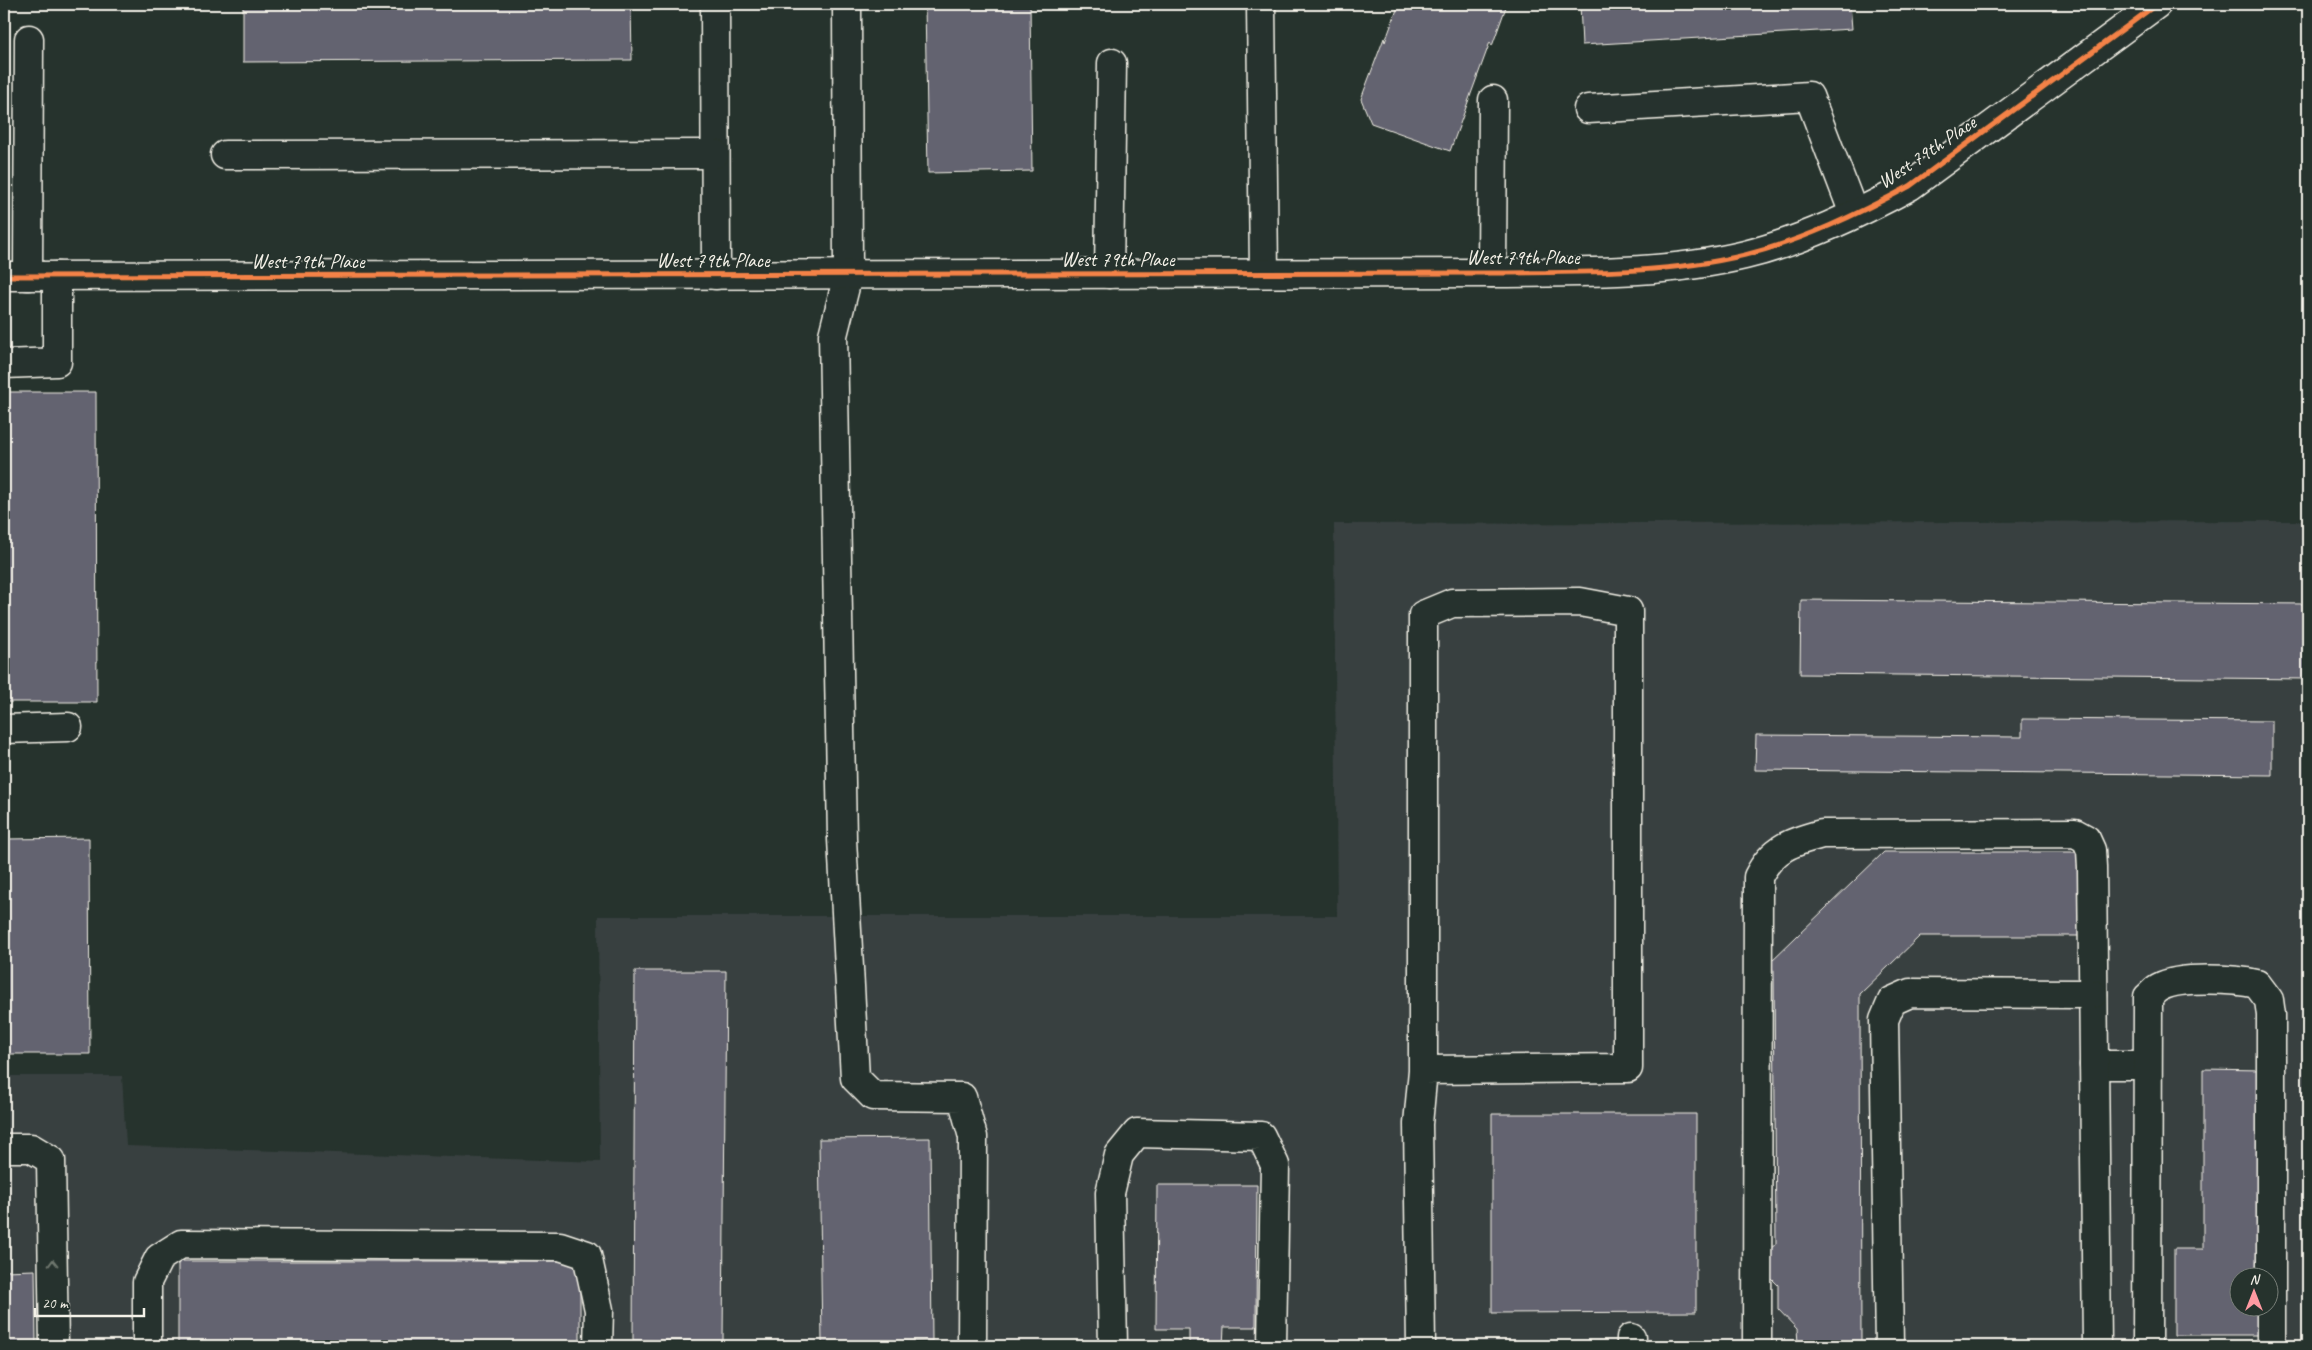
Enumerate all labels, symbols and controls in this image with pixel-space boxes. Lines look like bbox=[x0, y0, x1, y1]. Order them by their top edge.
street label: West 79th Place bbox=[1873, 109, 1982, 194]
street label: West 79th Place bbox=[1467, 245, 1581, 270]
street label: West 79th Place bbox=[1062, 247, 1176, 272]
street label: West 79th Place bbox=[657, 248, 771, 273]
street label: West 79th Place bbox=[252, 249, 366, 274]
one-way arrow bbox=[48, 1258, 58, 1266]
north arrow bbox=[2230, 1268, 2280, 1318]
text: N bbox=[2250, 1271, 2261, 1288]
scale bar bbox=[35, 1285, 144, 1317]
text: 20 m bbox=[42, 1294, 69, 1313]

